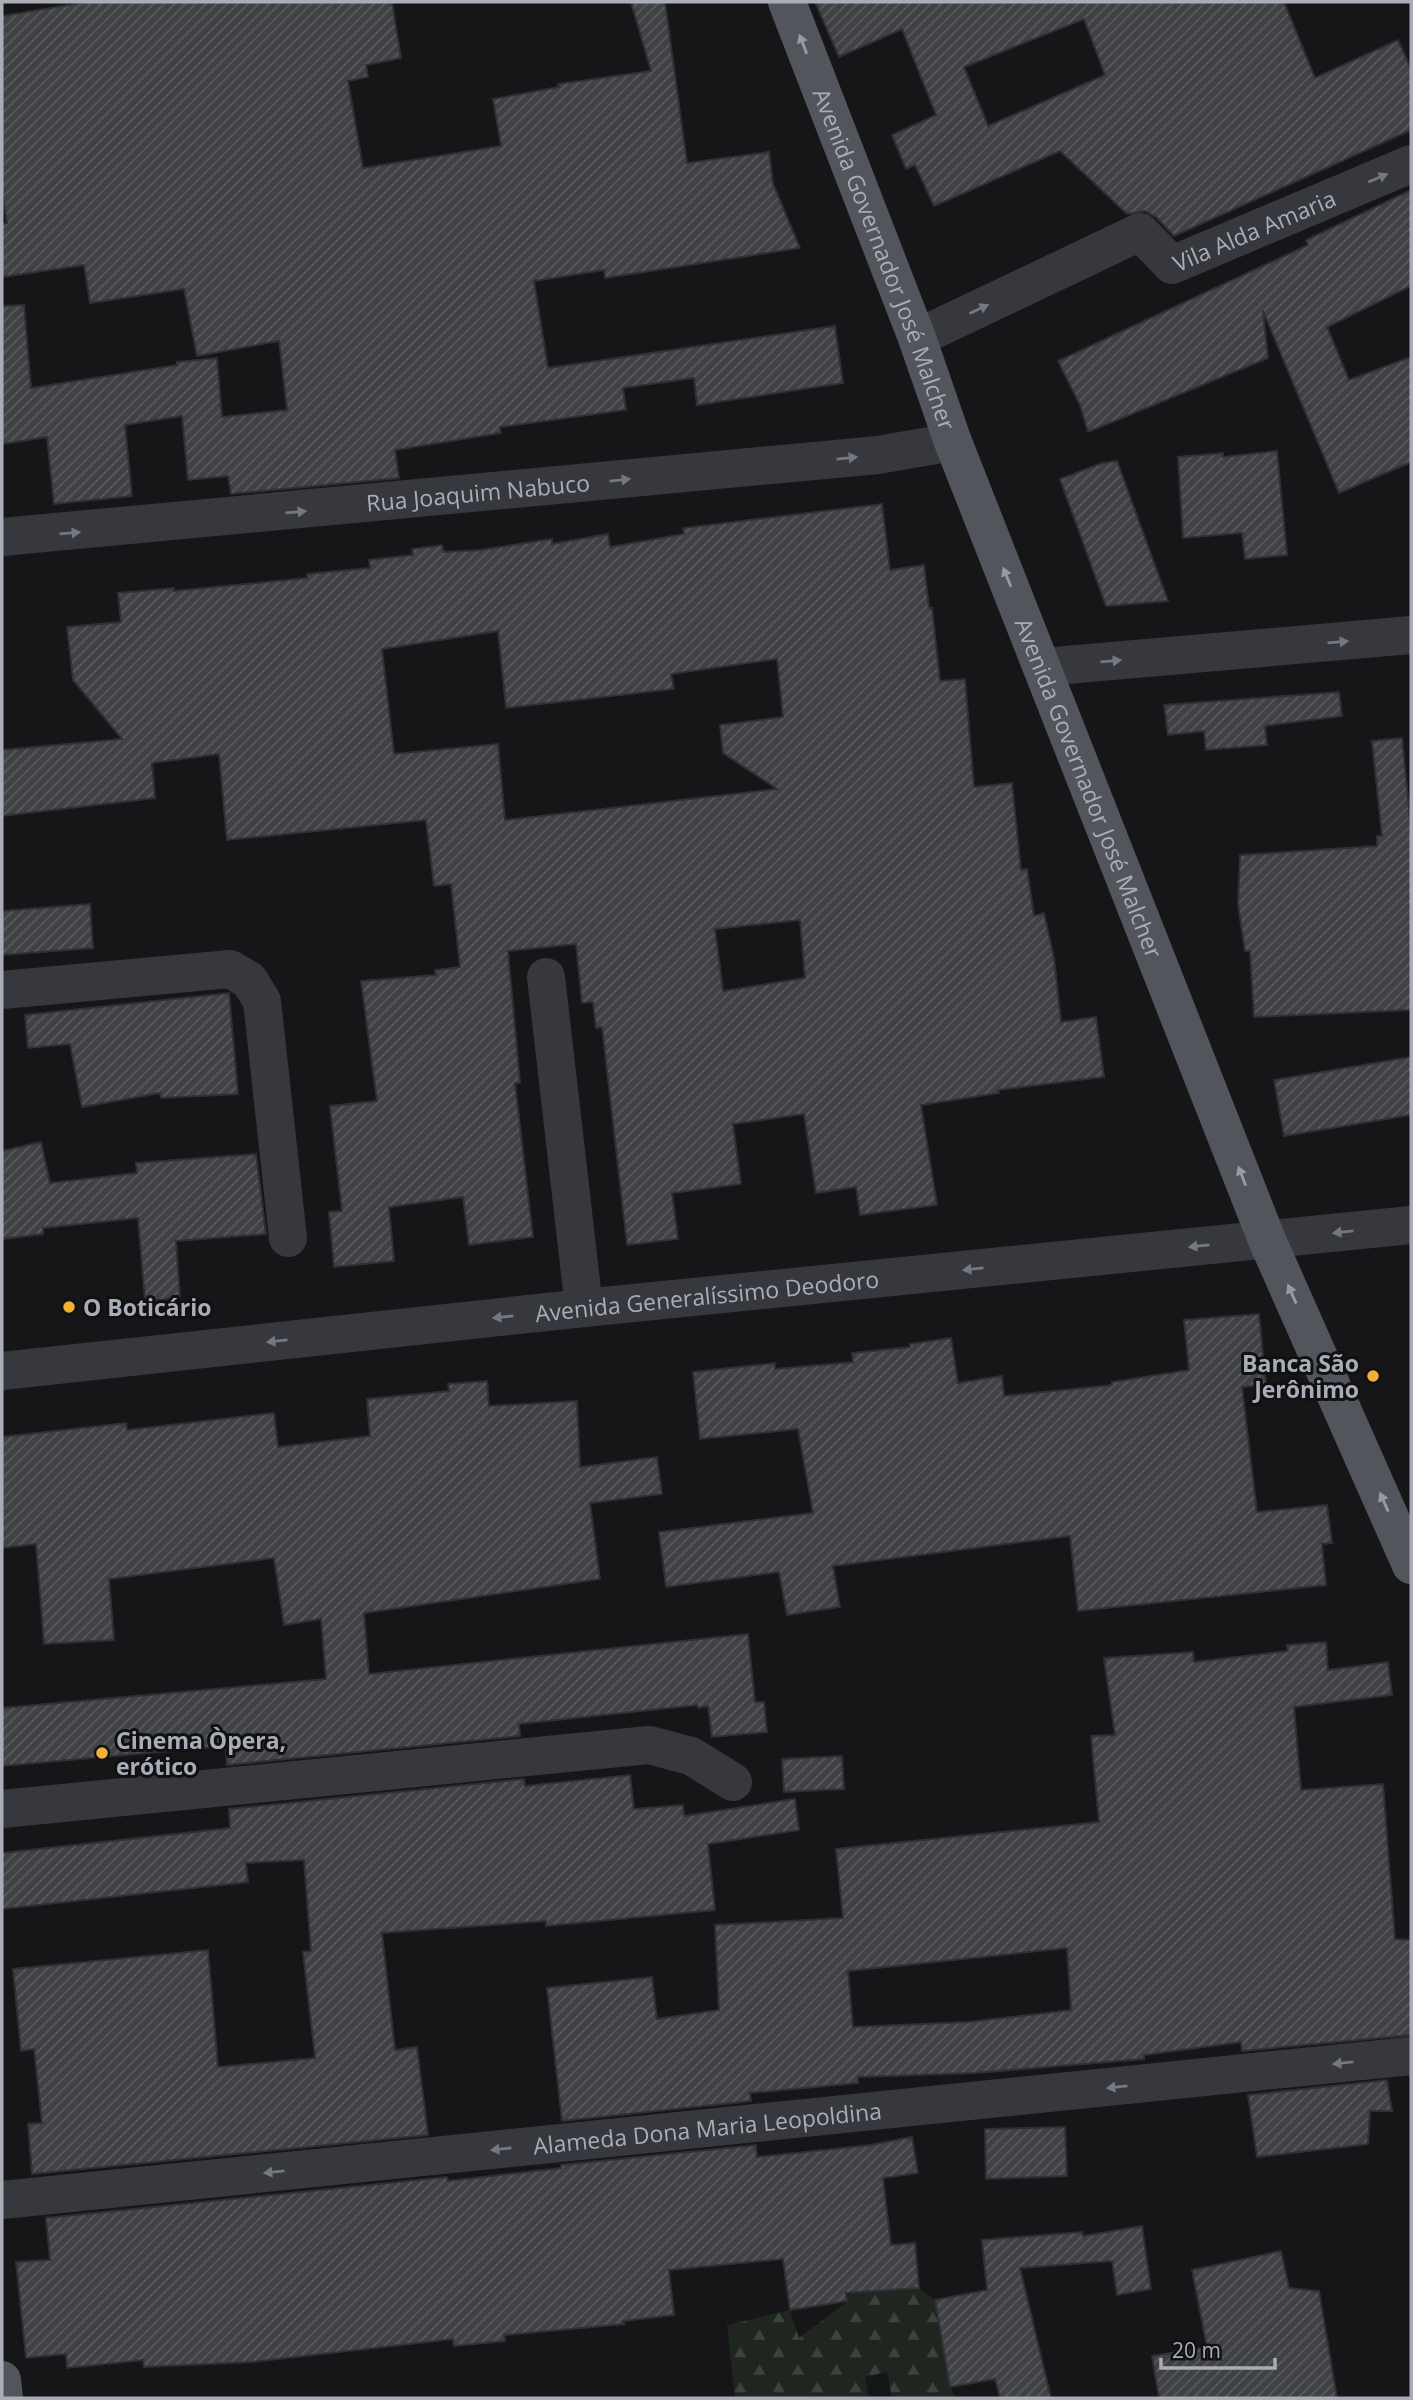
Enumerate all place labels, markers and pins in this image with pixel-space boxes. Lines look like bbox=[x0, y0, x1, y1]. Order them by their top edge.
place label: O Boticário bbox=[83, 1291, 211, 1323]
marker: O Boticário bbox=[61, 1299, 77, 1315]
place label: Banca São Jerônimo bbox=[1242, 1347, 1359, 1405]
marker: Banca São Jerônimo bbox=[1365, 1368, 1381, 1384]
place label: Cinema Òpera, erótico bbox=[116, 1724, 286, 1782]
marker: Cinema Òpera, erótico bbox=[94, 1745, 110, 1761]

